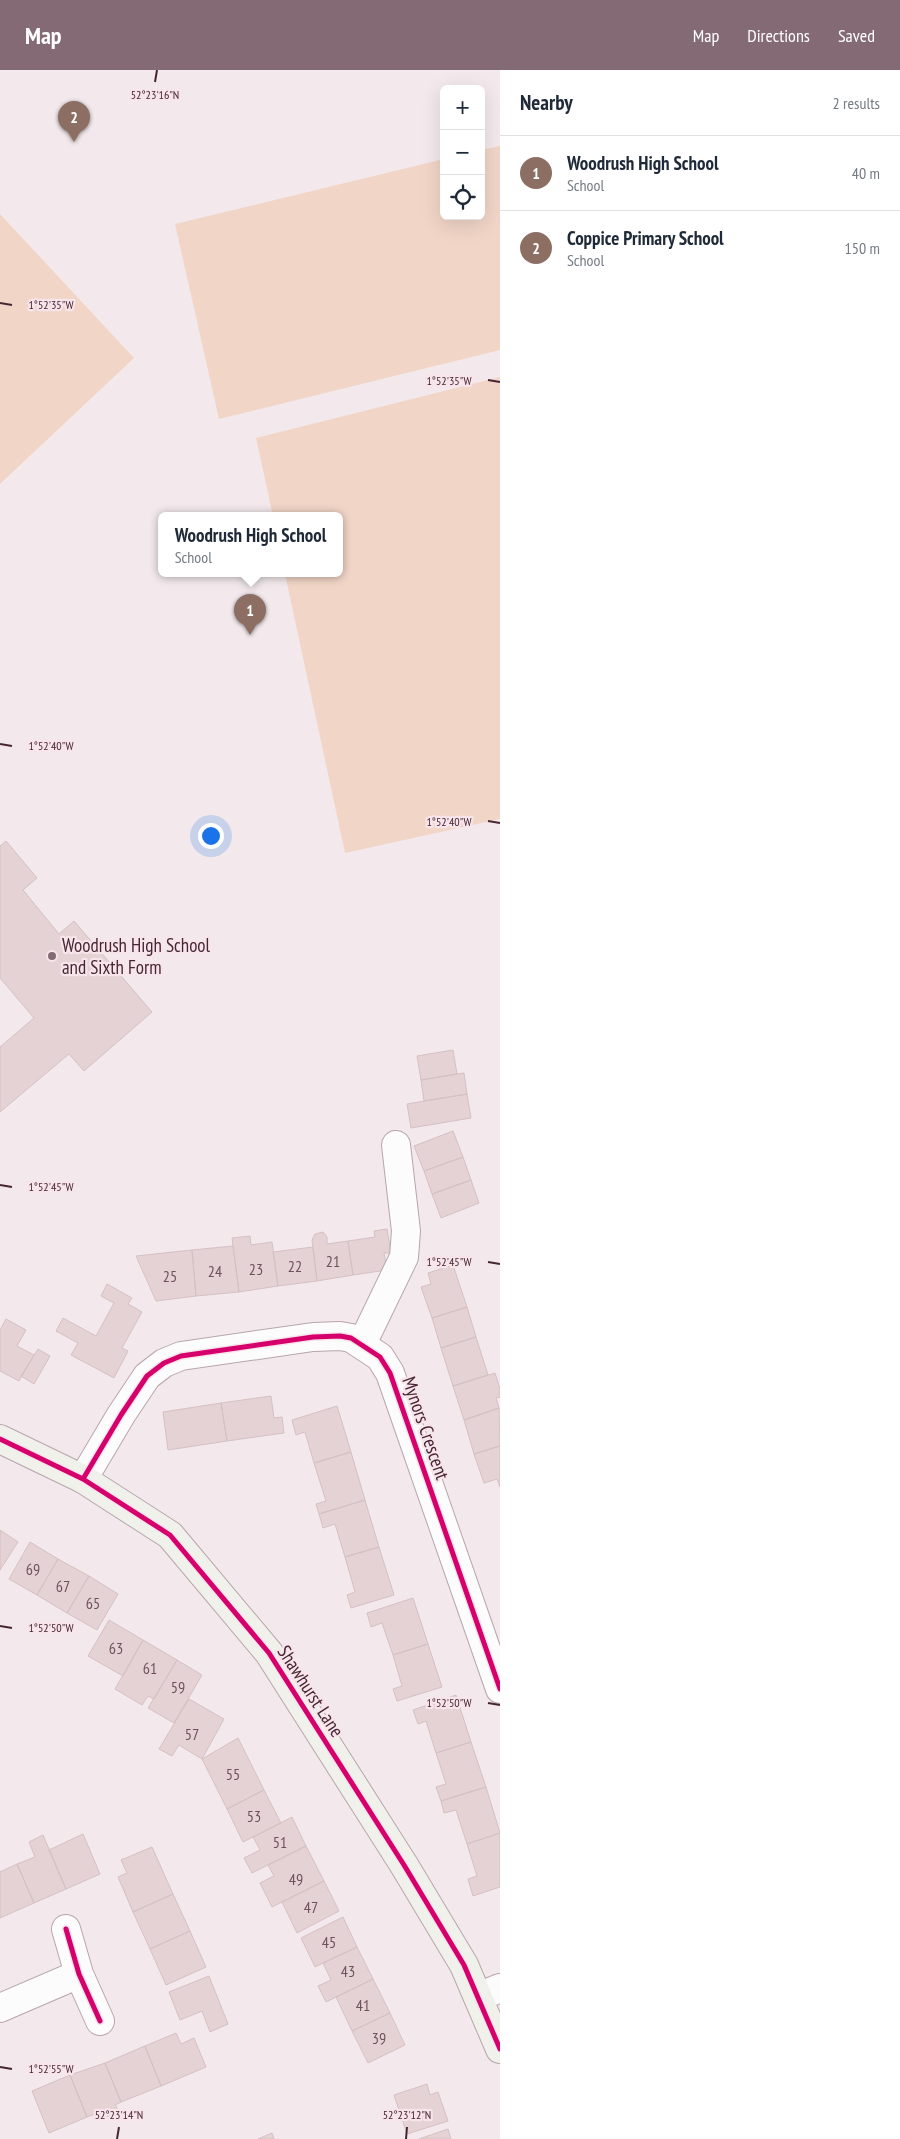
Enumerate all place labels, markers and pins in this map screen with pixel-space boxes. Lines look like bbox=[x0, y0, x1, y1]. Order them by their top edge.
pin: 2 bbox=[58, 101, 90, 142]
pin: 1 bbox=[234, 594, 266, 635]
place label: Woodrush High School and Sixth Form bbox=[62, 933, 211, 979]
marker: Woodrush High School and Sixth Form bbox=[46, 950, 58, 962]

